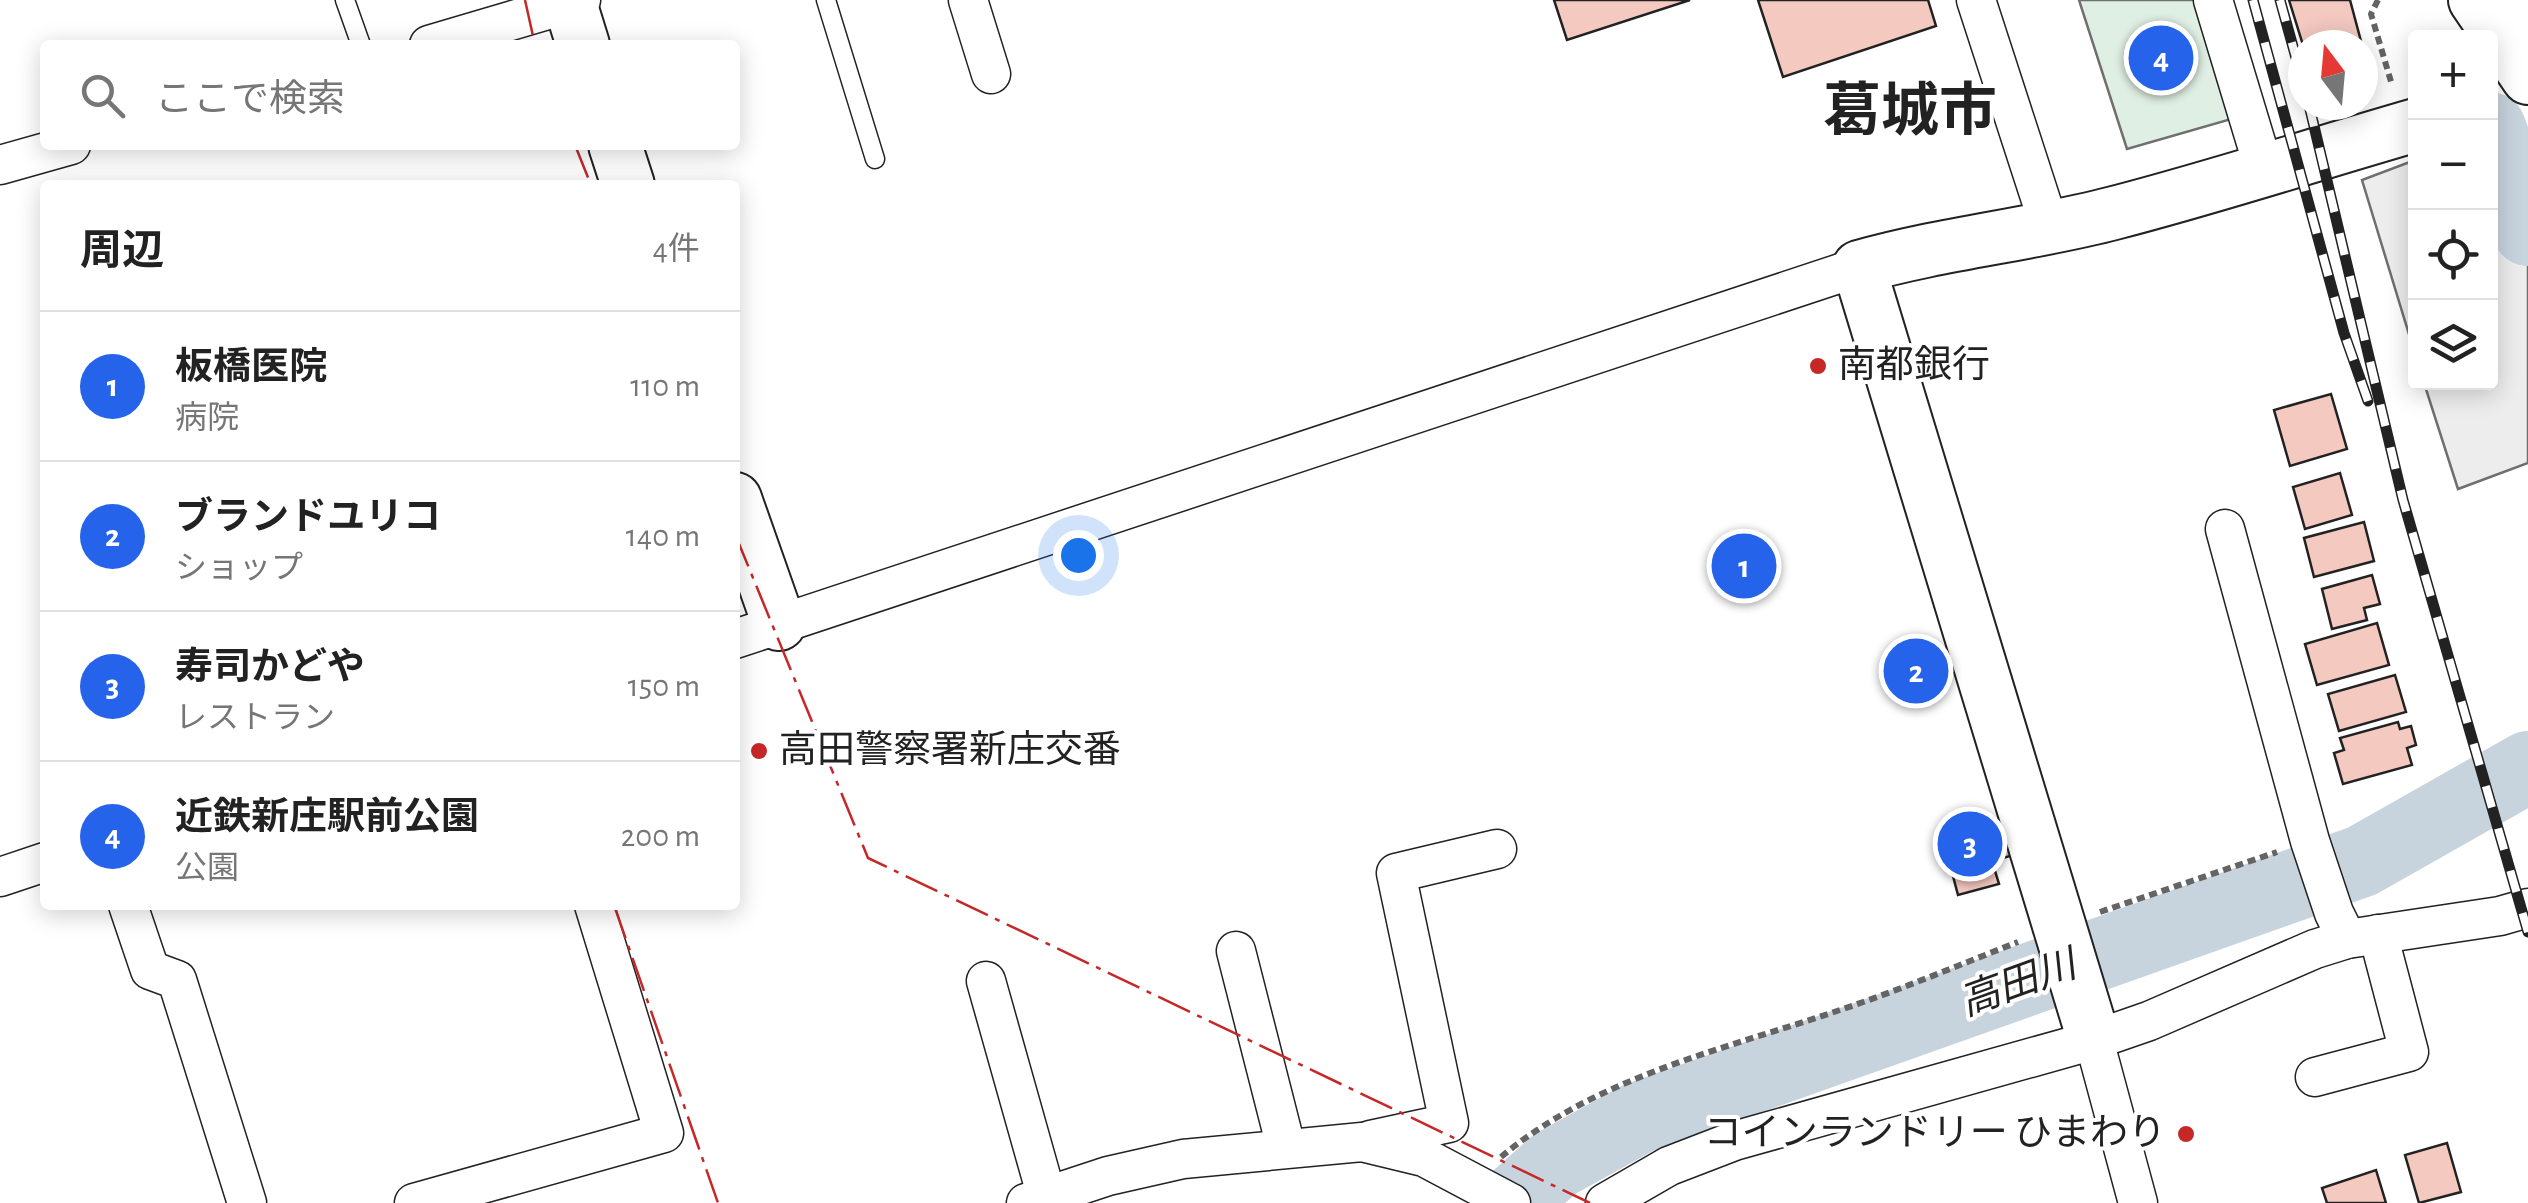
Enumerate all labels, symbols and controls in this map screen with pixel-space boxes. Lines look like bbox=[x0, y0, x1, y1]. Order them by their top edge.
pin: 4 bbox=[2128, 20, 2194, 96]
north arrow bbox=[2288, 30, 2378, 120]
map controls bbox=[2408, 30, 2498, 390]
button: + bbox=[2408, 30, 2498, 120]
search box bbox=[40, 40, 740, 150]
icon: search bbox=[75, 68, 130, 123]
district label: 葛城市 bbox=[1823, 80, 1997, 142]
text: ここで検索 bbox=[155, 81, 345, 119]
button: − bbox=[2408, 120, 2498, 210]
button: locate bbox=[2408, 210, 2498, 300]
text: 周辺 bbox=[80, 230, 164, 272]
text: 4件 bbox=[653, 233, 700, 265]
button: layers bbox=[2408, 300, 2498, 390]
place label: 南都銀行 bbox=[1838, 345, 1990, 385]
text: 板橋医院 bbox=[175, 349, 327, 387]
marker: 南都銀行 bbox=[1807, 355, 1829, 377]
text: 1 bbox=[107, 370, 118, 402]
text: 110 m bbox=[630, 370, 700, 402]
text: 病院 bbox=[175, 402, 239, 434]
text: ブランドユリコ bbox=[175, 499, 441, 537]
text: 2 bbox=[105, 520, 120, 552]
text: 140 m bbox=[626, 520, 700, 552]
pin: 1 bbox=[1712, 528, 1776, 604]
your location bbox=[1053, 530, 1104, 581]
text: ショップ bbox=[175, 552, 303, 584]
pin: 2 bbox=[1884, 634, 1948, 708]
text: 寿司かどや bbox=[175, 649, 365, 687]
text: 3 bbox=[106, 670, 119, 702]
text: 150 m bbox=[628, 670, 700, 702]
text: レストラン bbox=[175, 702, 335, 734]
place label: 高田警察署新庄交番 bbox=[779, 730, 1121, 770]
marker: 高田警察署新庄交番 bbox=[748, 740, 770, 762]
text: 近鉄新庄駅前公園 bbox=[175, 799, 479, 837]
pin: 3 bbox=[1938, 806, 2002, 882]
text: 4 bbox=[104, 820, 121, 852]
text: 200 m bbox=[621, 820, 700, 852]
text: 公園 bbox=[175, 852, 239, 884]
water label: 高田川 bbox=[1954, 941, 2085, 1023]
place label: コインランドリー ひまわり bbox=[1704, 1114, 2166, 1153]
marker: コインランドリー ひまわり bbox=[2175, 1123, 2197, 1145]

